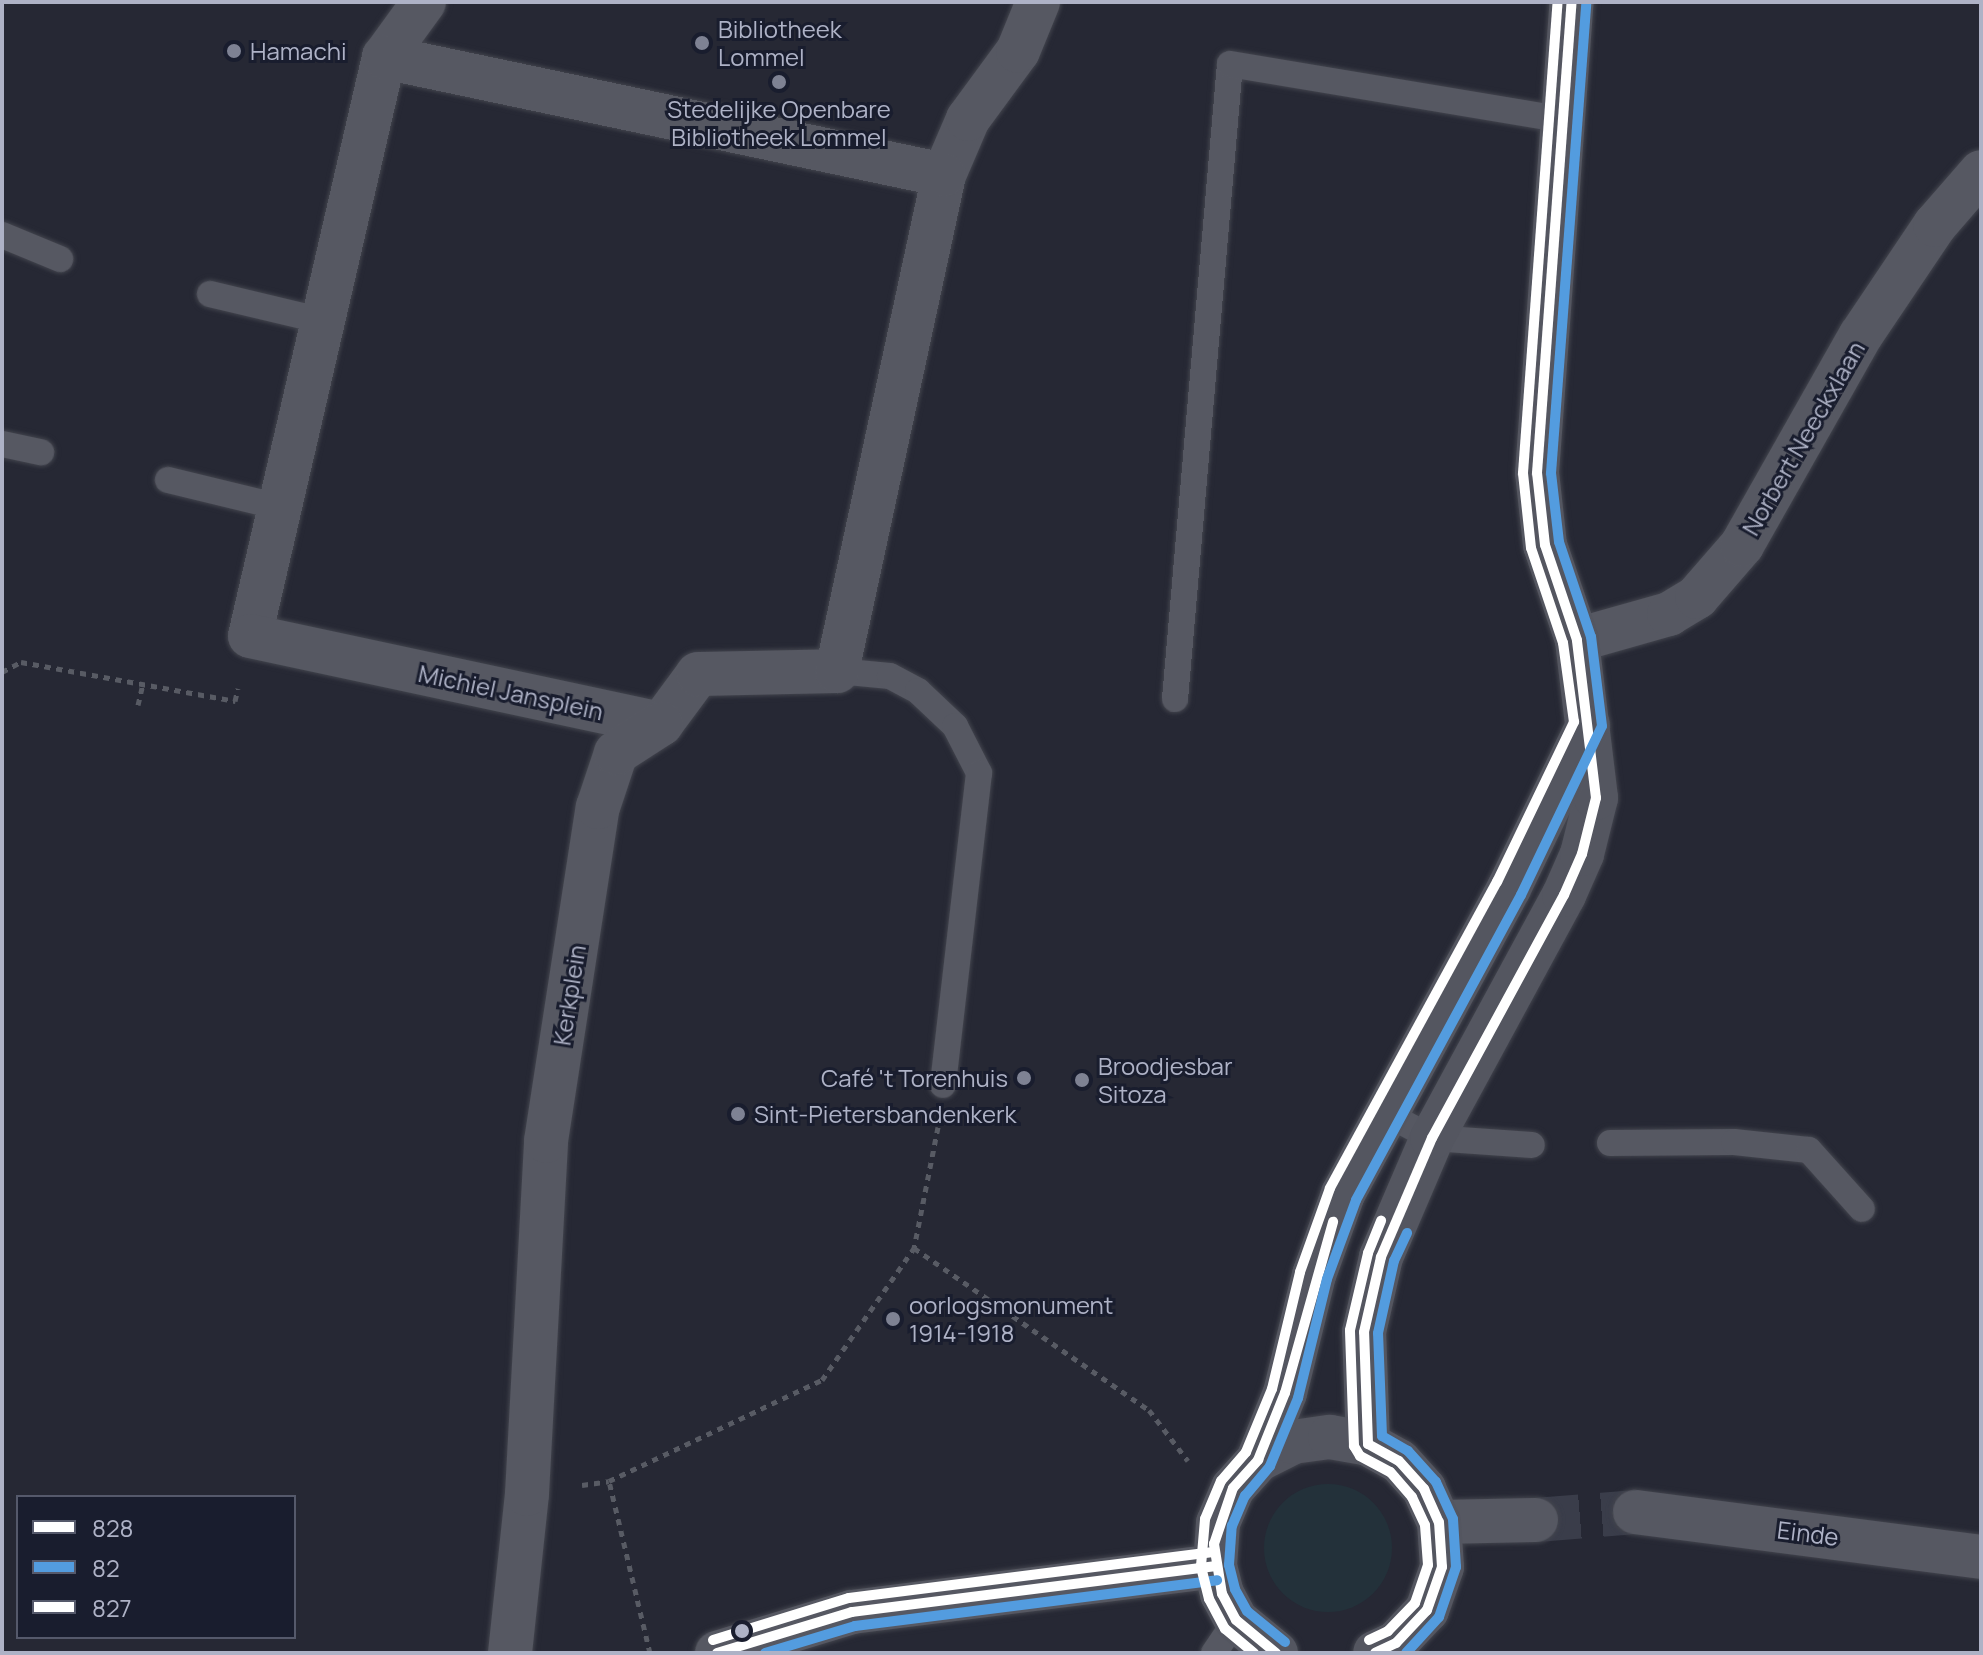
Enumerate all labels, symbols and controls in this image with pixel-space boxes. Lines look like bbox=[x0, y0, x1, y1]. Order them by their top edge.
place label: Bibliotheek Lommel bbox=[718, 15, 842, 71]
marker: Bibliotheek Lommel bbox=[693, 34, 711, 52]
place label: Hamachi bbox=[250, 37, 347, 65]
marker: Hamachi bbox=[225, 42, 243, 60]
marker: Stedelijke Openbare Bibliotheek Lommel bbox=[770, 73, 788, 91]
place label: Stedelijke Openbare Bibliotheek Lommel bbox=[667, 95, 891, 151]
street label: Norbert Neeckxlaan bbox=[1736, 336, 1870, 540]
street label: Michiel Jansplein bbox=[416, 658, 606, 726]
street label: Kerkplein bbox=[547, 943, 591, 1047]
place label: Broodjesbar Sitoza bbox=[1098, 1052, 1233, 1108]
place label: Café 't Torenhuis bbox=[821, 1064, 1008, 1092]
marker: Café 't Torenhuis bbox=[1015, 1069, 1033, 1087]
marker: Broodjesbar Sitoza bbox=[1073, 1071, 1091, 1089]
place label: Sint-Pietersbandenkerk bbox=[754, 1100, 1017, 1128]
marker: Sint-Pietersbandenkerk bbox=[729, 1105, 747, 1123]
place label: oorlogsmonument 1914-1918 bbox=[909, 1291, 1113, 1347]
marker: oorlogsmonument 1914-1918 bbox=[884, 1310, 902, 1328]
legend bbox=[16, 1495, 296, 1639]
text: 828 bbox=[92, 1511, 134, 1544]
street label: Einde bbox=[1776, 1515, 1840, 1551]
text: 82 bbox=[92, 1551, 120, 1584]
text: 827 bbox=[92, 1591, 132, 1624]
unlabelled marker bbox=[734, 1623, 750, 1639]

